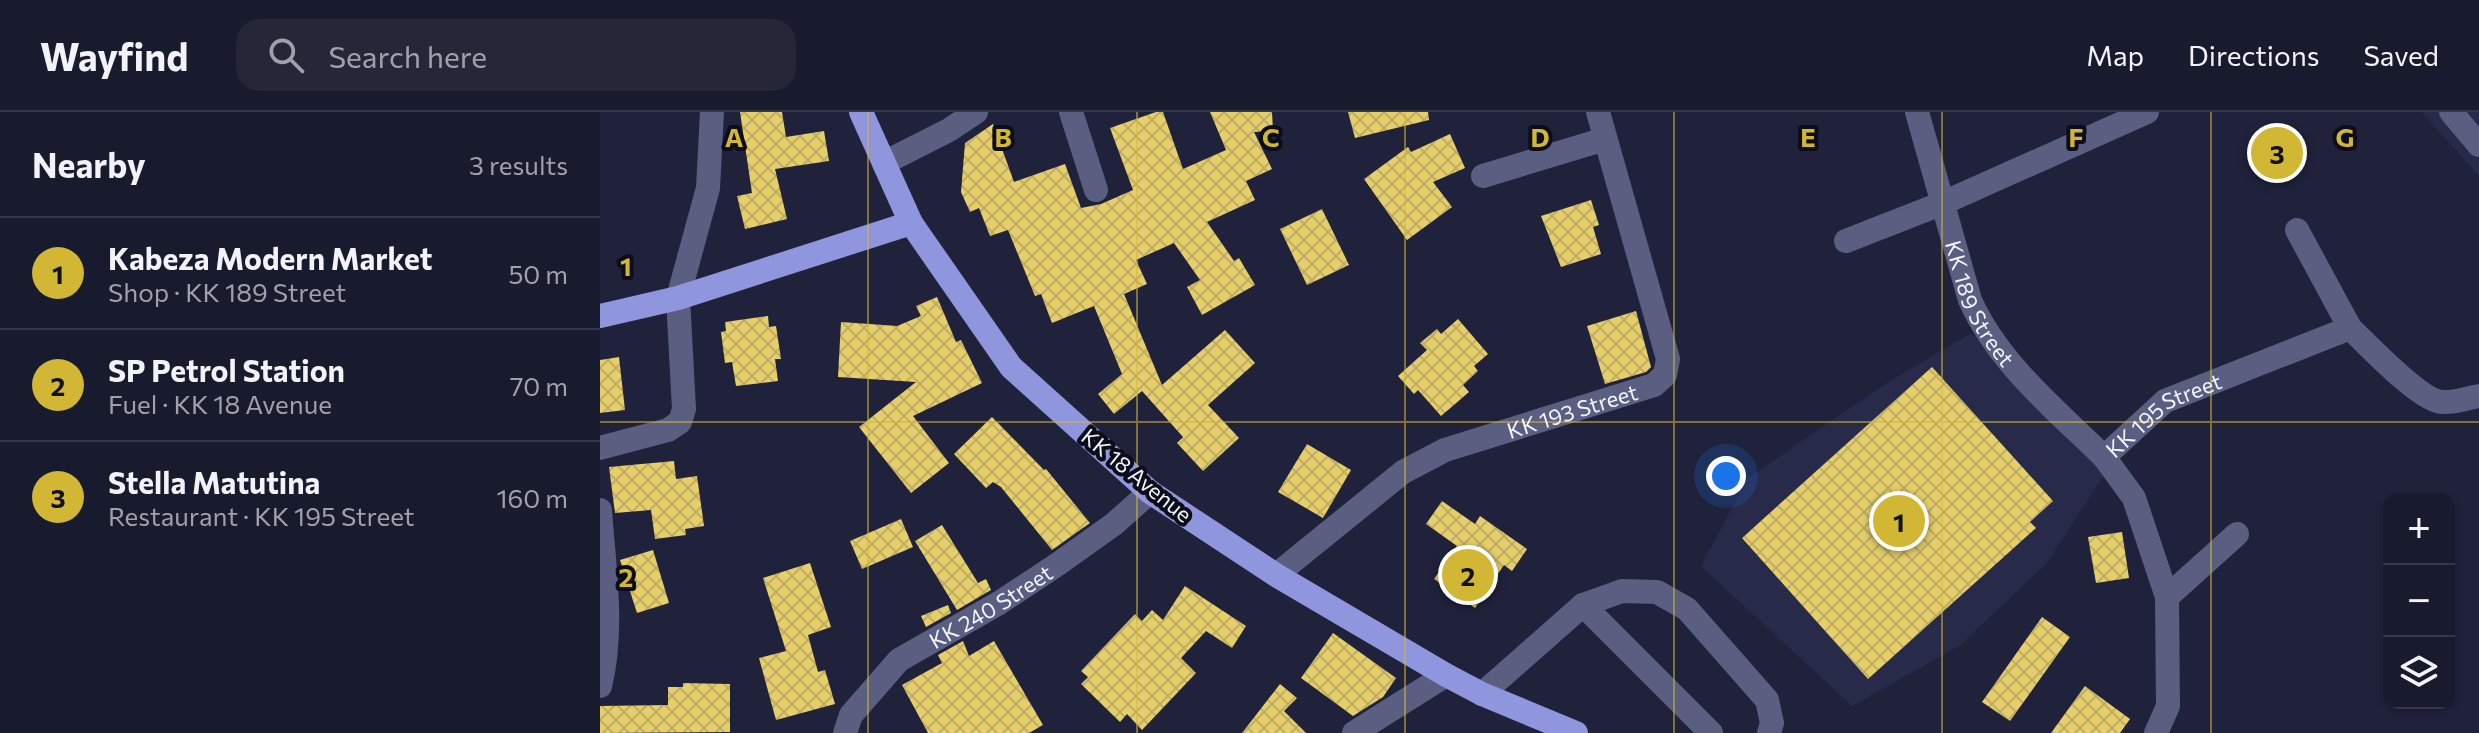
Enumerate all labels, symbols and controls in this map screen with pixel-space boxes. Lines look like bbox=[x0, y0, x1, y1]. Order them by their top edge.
search box bbox=[236, 19, 796, 91]
text: Wayfind bbox=[40, 32, 188, 79]
icon: search bbox=[264, 33, 308, 77]
text: Search here bbox=[328, 37, 487, 74]
text: Map bbox=[2086, 38, 2144, 72]
text: Directions bbox=[2188, 38, 2319, 72]
text: Saved bbox=[2363, 38, 2439, 72]
text: A bbox=[725, 121, 744, 152]
text: B bbox=[994, 121, 1012, 152]
text: C bbox=[1262, 121, 1280, 152]
text: D bbox=[1530, 121, 1550, 152]
text: E bbox=[1800, 121, 1816, 152]
text: F bbox=[2068, 121, 2084, 152]
text: G bbox=[2336, 121, 2354, 152]
pin: 3 bbox=[2251, 123, 2303, 183]
text: Nearby bbox=[32, 143, 146, 185]
text: 3 results bbox=[469, 149, 568, 180]
street label: KK 189 Street bbox=[1940, 237, 2021, 371]
text: Kabeza Modern Market bbox=[108, 239, 432, 276]
text: 1 bbox=[620, 250, 632, 281]
text: 1 bbox=[52, 258, 64, 289]
text: 50 m bbox=[508, 258, 568, 289]
text: Shop · KK 189 Street bbox=[108, 276, 346, 307]
text: SP Petrol Station bbox=[108, 351, 345, 388]
street label: KK 195 Street bbox=[2100, 367, 2225, 463]
text: 2 bbox=[51, 370, 65, 401]
text: 70 m bbox=[510, 370, 568, 401]
street label: KK 193 Street bbox=[1503, 377, 1641, 443]
text: Fuel · KK 18 Avenue bbox=[108, 388, 332, 419]
street label: KK 18 Avenue bbox=[1076, 422, 1198, 528]
your location bbox=[1706, 456, 1746, 496]
text: Stella Matutina bbox=[108, 463, 320, 500]
text: 3 bbox=[50, 482, 66, 513]
text: 160 m bbox=[496, 482, 568, 513]
pin: 1 bbox=[1873, 491, 1925, 551]
map controls bbox=[2383, 493, 2455, 709]
button: + bbox=[2383, 493, 2455, 565]
text: Restaurant · KK 195 Street bbox=[108, 500, 414, 531]
pin: 2 bbox=[1442, 545, 1494, 605]
street label: KK 240 Street bbox=[924, 558, 1057, 654]
text: 2 bbox=[619, 561, 633, 592]
button: − bbox=[2383, 565, 2455, 637]
button: layers bbox=[2383, 637, 2455, 709]

